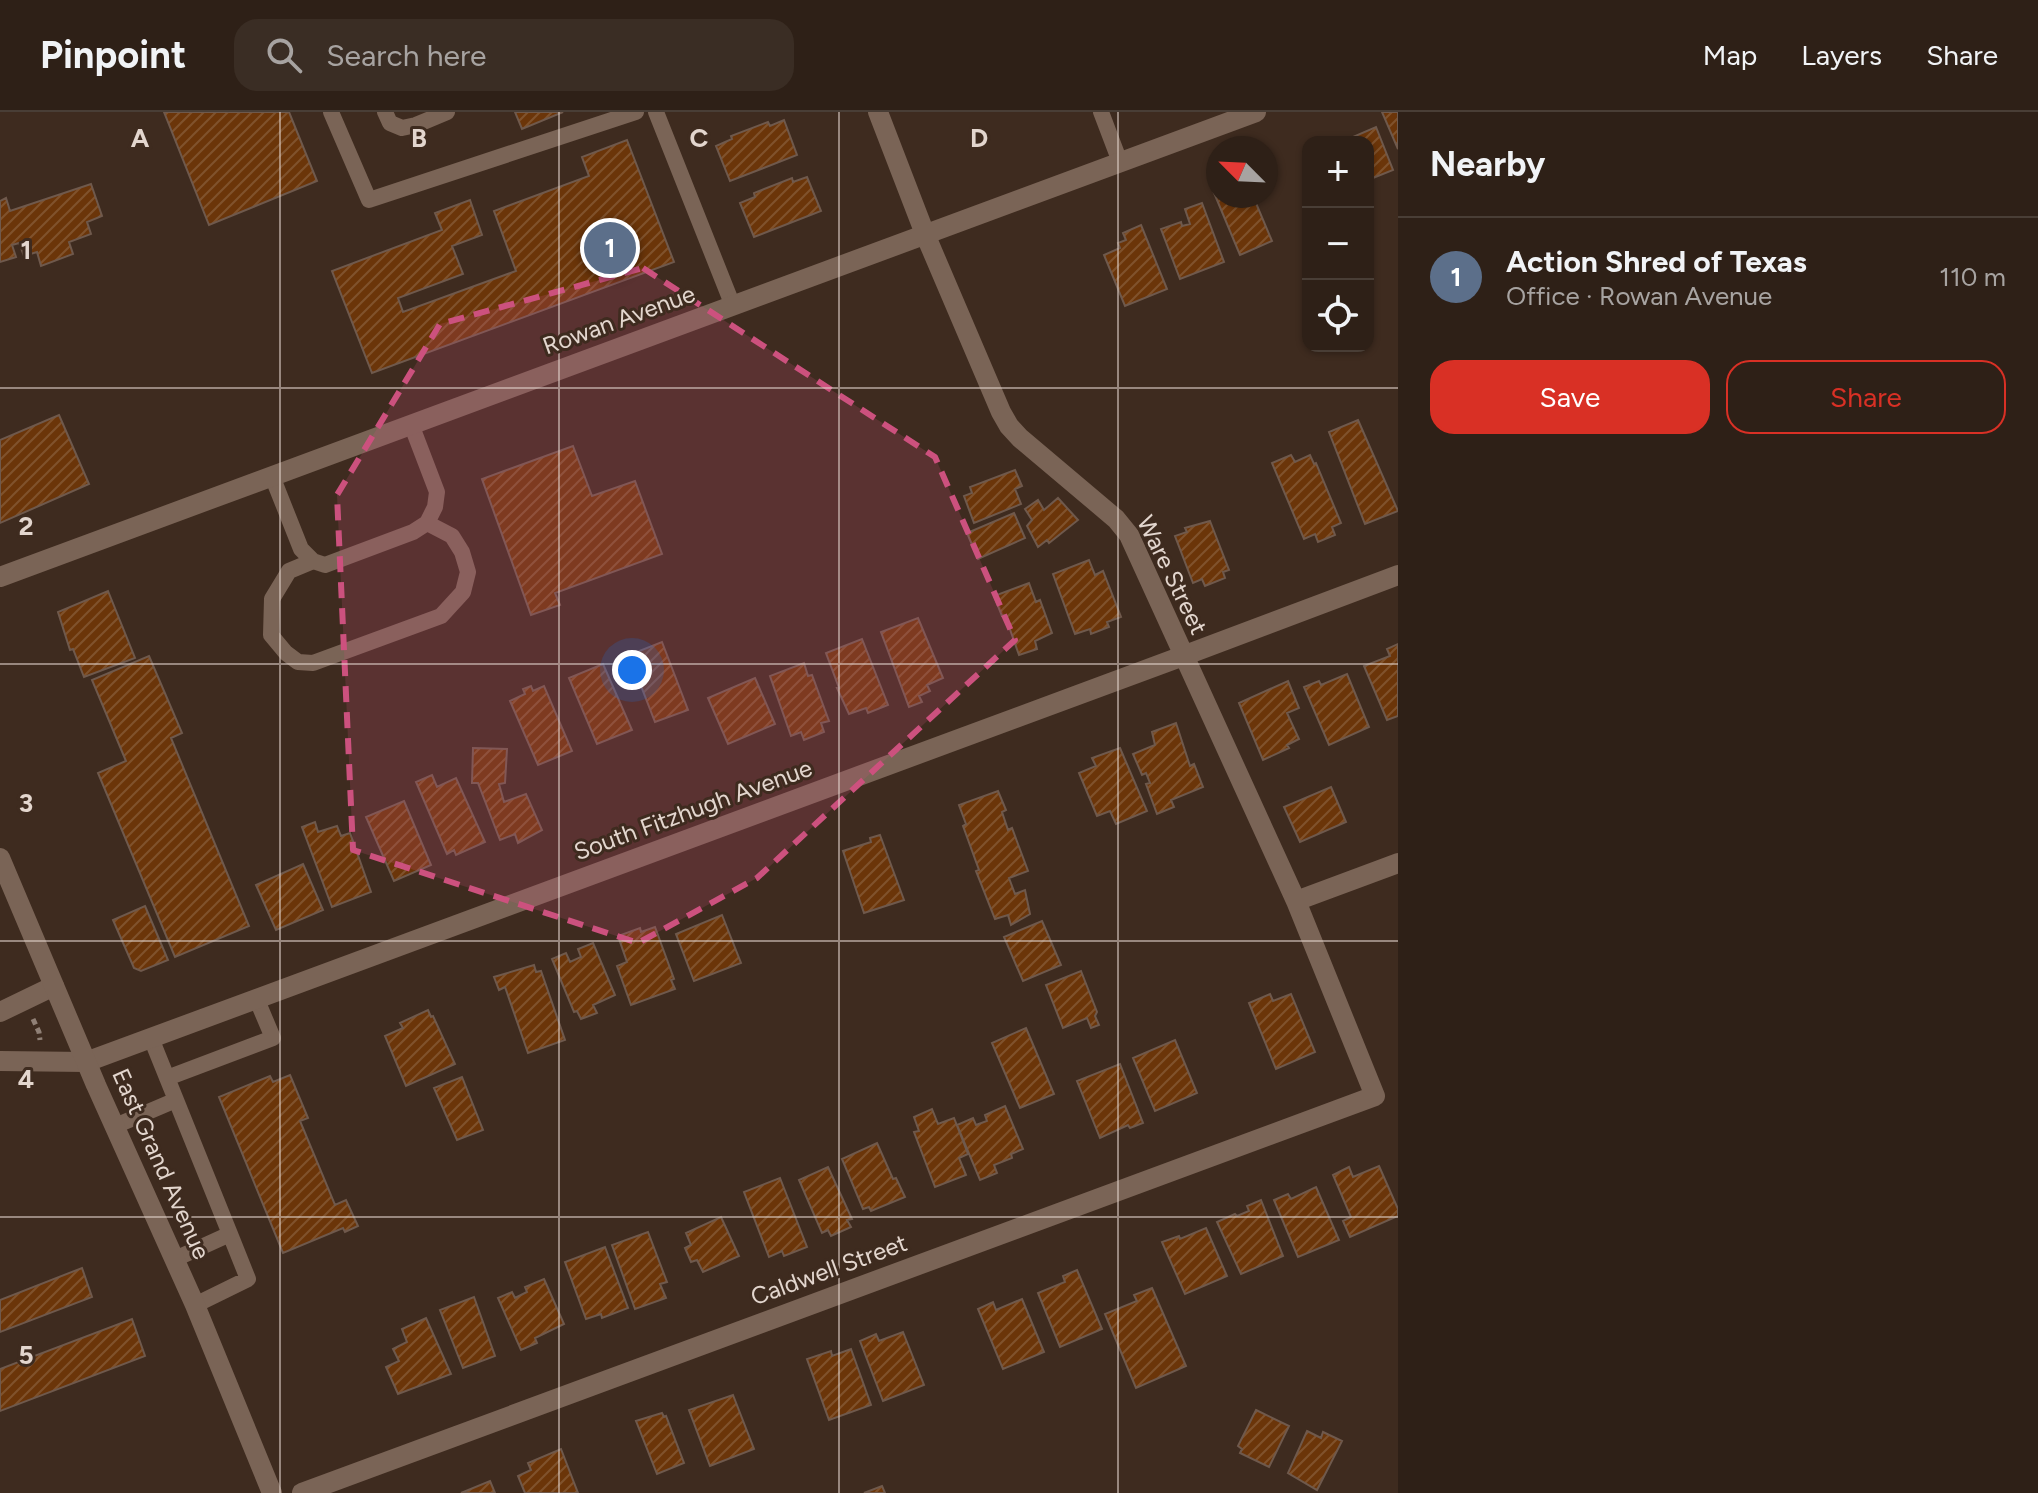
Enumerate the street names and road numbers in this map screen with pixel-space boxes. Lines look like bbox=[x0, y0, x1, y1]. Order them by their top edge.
street label: Rowan Avenue bbox=[539, 279, 699, 360]
street label: Ware Street bbox=[1131, 511, 1214, 639]
street label: South Fitzhugh Avenue bbox=[570, 753, 816, 866]
street label: East Grand Avenue bbox=[106, 1064, 217, 1264]
street label: Caldwell Street bbox=[747, 1228, 911, 1311]

